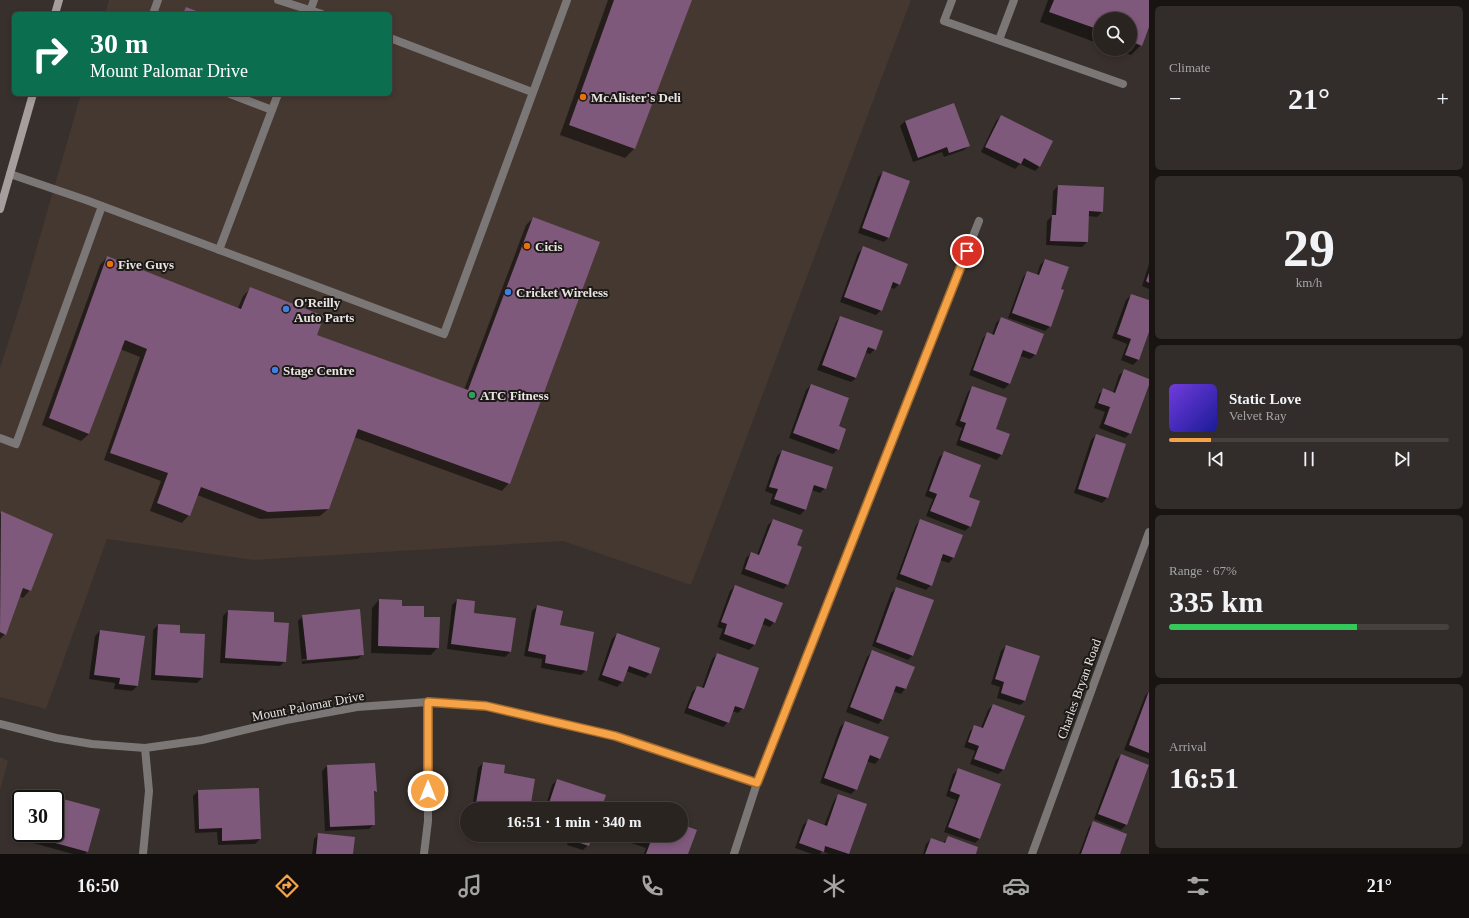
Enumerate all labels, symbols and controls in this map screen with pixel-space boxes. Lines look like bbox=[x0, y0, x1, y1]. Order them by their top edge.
map controls bbox=[1093, 12, 1137, 56]
button: search bbox=[1093, 12, 1137, 56]
icon: right bbox=[24, 28, 76, 80]
text: 30 m bbox=[90, 28, 148, 59]
text: Climate bbox=[1169, 60, 1210, 75]
text: Mount Palomar Drive bbox=[90, 61, 248, 81]
text: 21° bbox=[1288, 82, 1330, 115]
text: − bbox=[1169, 86, 1181, 111]
text: + bbox=[1437, 86, 1449, 111]
place label: McAlister's Deli bbox=[591, 90, 681, 105]
marker: McAlister's Deli bbox=[578, 92, 588, 102]
text: 29 bbox=[1283, 220, 1335, 277]
pin bbox=[950, 234, 984, 268]
place label: Cicis bbox=[535, 239, 562, 254]
icon: arrive bbox=[956, 240, 978, 262]
marker: Cicis bbox=[522, 241, 532, 251]
place label: Five Guys bbox=[118, 257, 174, 272]
marker: Five Guys bbox=[105, 259, 115, 269]
text: km/h bbox=[1296, 275, 1322, 290]
place label: Cricket Wireless bbox=[516, 285, 608, 300]
marker: Cricket Wireless bbox=[503, 287, 513, 297]
place label: O'Reilly Auto Parts bbox=[294, 295, 354, 325]
marker: O'Reilly Auto Parts bbox=[281, 304, 291, 314]
place label: Stage Centre bbox=[283, 363, 355, 378]
marker: Stage Centre bbox=[270, 365, 280, 375]
place label: ATC Fitness bbox=[480, 388, 549, 403]
marker: ATC Fitness bbox=[467, 390, 477, 400]
text: Static Love bbox=[1229, 391, 1301, 407]
text: Velvet Ray bbox=[1229, 408, 1286, 423]
icon: previous bbox=[1205, 448, 1227, 470]
icon: pause bbox=[1298, 448, 1320, 470]
icon: next bbox=[1391, 448, 1413, 470]
text: Range · 67% bbox=[1169, 563, 1237, 578]
text: 335 km bbox=[1169, 585, 1263, 618]
street label: Charles Bryan Road bbox=[1054, 636, 1104, 741]
street label: Mount Palomar Drive bbox=[251, 688, 366, 724]
text: Arrival bbox=[1169, 739, 1207, 754]
text: 16:51 bbox=[1169, 761, 1239, 794]
position arrow bbox=[407, 770, 449, 812]
speed limit sign: 30 bbox=[12, 790, 64, 842]
text: 16:51 · 1 min · 340 m bbox=[507, 814, 642, 830]
icon: directions bbox=[273, 872, 301, 900]
icon: music bbox=[456, 872, 484, 900]
icon: phone bbox=[638, 872, 666, 900]
icon: climate bbox=[820, 872, 848, 900]
icon: car bbox=[1002, 872, 1030, 900]
icon: filters bbox=[1184, 872, 1212, 900]
text: 16:50 bbox=[77, 876, 119, 896]
text: 21° bbox=[1367, 876, 1392, 896]

